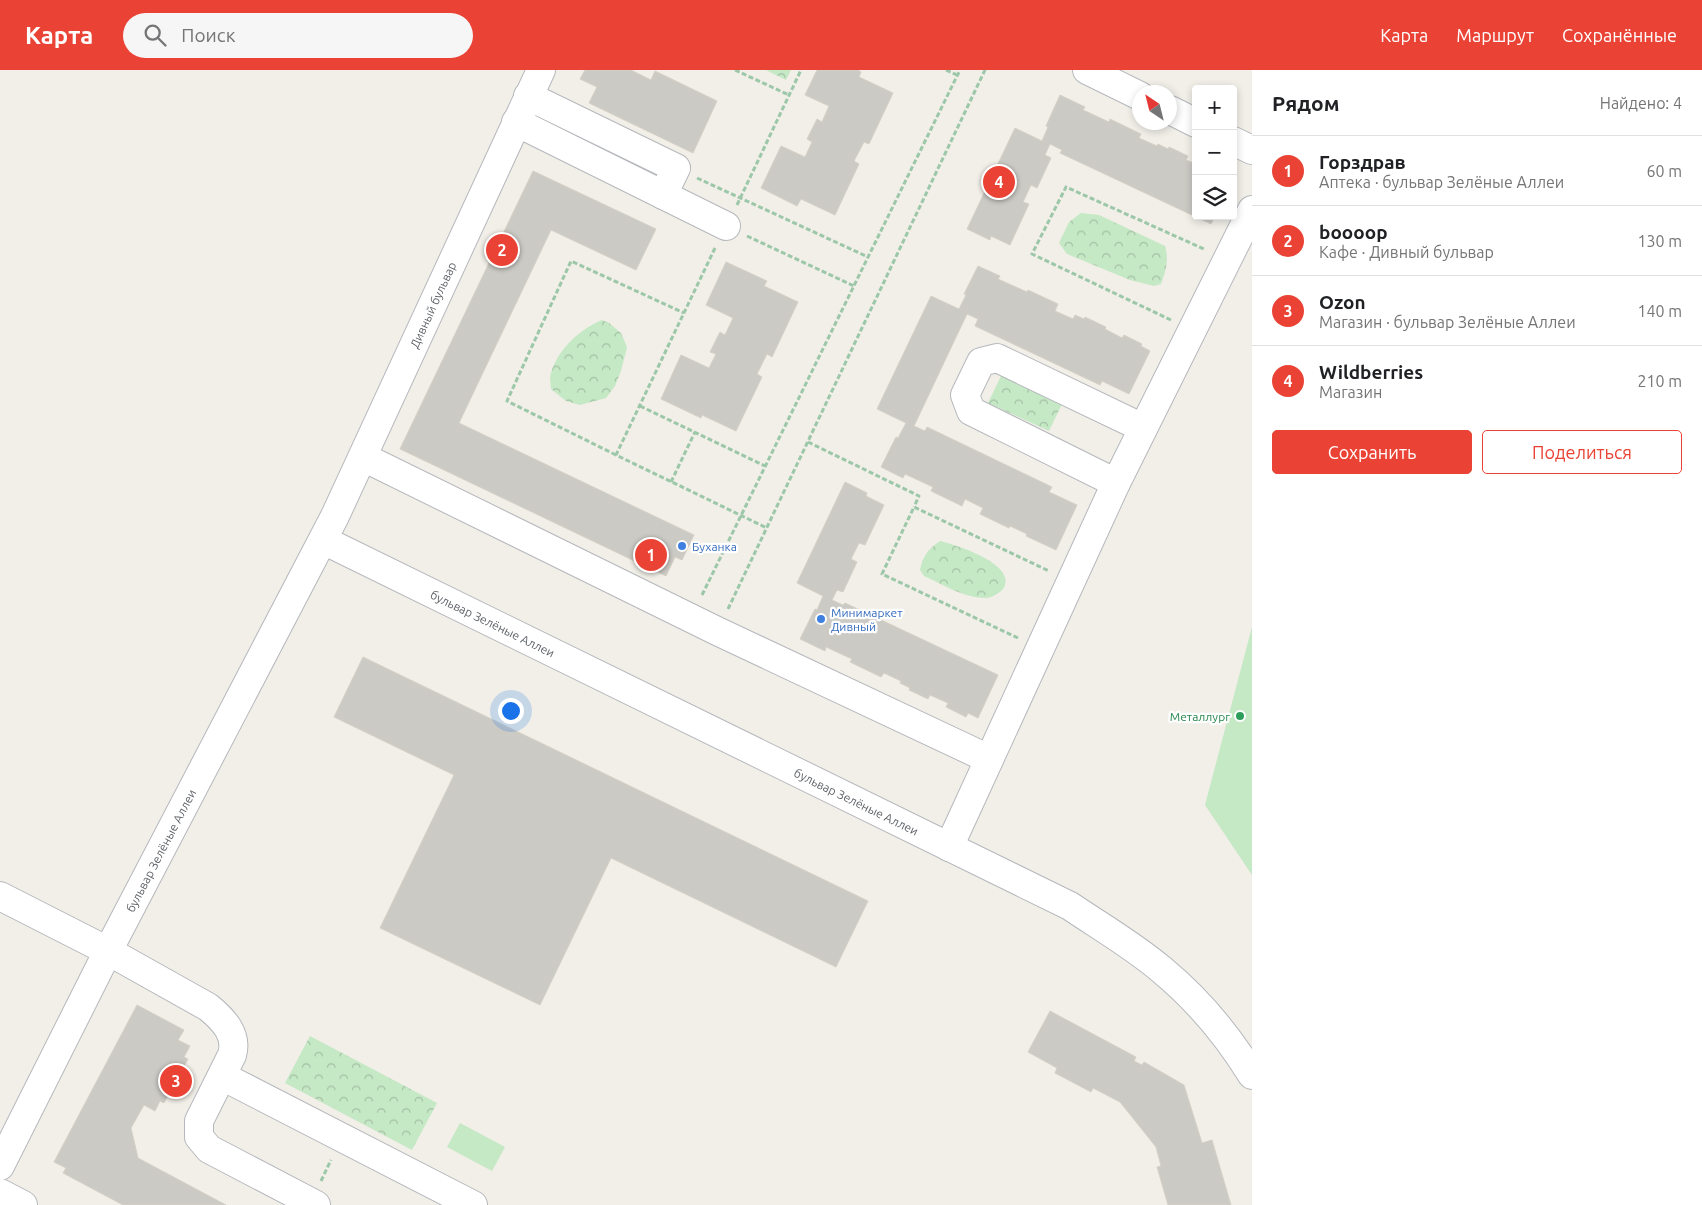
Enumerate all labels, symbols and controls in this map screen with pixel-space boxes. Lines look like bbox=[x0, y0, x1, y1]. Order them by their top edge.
search box bbox=[123, 13, 473, 58]
icon: search bbox=[141, 21, 169, 49]
text: Карта bbox=[25, 22, 93, 49]
text: Поиск bbox=[181, 24, 235, 46]
text: Карта bbox=[1380, 25, 1428, 45]
text: Маршрут bbox=[1456, 25, 1534, 45]
text: Сохранённые bbox=[1562, 25, 1677, 45]
north arrow bbox=[1132, 85, 1177, 130]
map controls bbox=[1192, 85, 1237, 220]
button: + bbox=[1192, 85, 1237, 130]
text: Рядом bbox=[1272, 91, 1340, 115]
text: Найдено: 4 bbox=[1600, 94, 1682, 112]
button: − bbox=[1192, 130, 1237, 175]
text: Горздрав bbox=[1319, 151, 1406, 173]
text: 1 bbox=[1283, 162, 1293, 180]
text: 60 m bbox=[1646, 162, 1682, 180]
pin: 4 bbox=[983, 163, 1015, 201]
text: Аптека · бульвар Зелёные Аллеи bbox=[1319, 173, 1564, 191]
button: layers bbox=[1192, 175, 1237, 220]
text: boooop bbox=[1319, 221, 1388, 243]
pin: 2 bbox=[486, 231, 518, 269]
text: 2 bbox=[1283, 232, 1293, 250]
text: 130 m bbox=[1637, 232, 1682, 250]
text: Кафе · Дивный бульвар bbox=[1319, 243, 1494, 261]
street label: Дивный бульвар bbox=[407, 259, 458, 350]
text: Ozon bbox=[1319, 291, 1366, 313]
text: 3 bbox=[1283, 302, 1293, 320]
text: 140 m bbox=[1637, 302, 1682, 320]
text: Магазин · бульвар Зелёные Аллеи bbox=[1319, 313, 1576, 331]
text: Wildberries bbox=[1319, 361, 1423, 383]
text: 4 bbox=[1283, 372, 1293, 390]
text: 210 m bbox=[1637, 372, 1682, 390]
text: Магазин bbox=[1319, 383, 1382, 401]
button: Сохранить bbox=[1272, 430, 1472, 474]
button: Поделиться bbox=[1482, 430, 1682, 474]
pin: 1 bbox=[635, 536, 667, 574]
marker: Буханка bbox=[676, 540, 688, 552]
place label: Буханка bbox=[692, 540, 737, 553]
street label: бульвар Зелёные Аллеи bbox=[428, 587, 557, 659]
place label: Минимаркет Дивный bbox=[831, 606, 903, 633]
marker: Минимаркет Дивный bbox=[815, 613, 827, 625]
your location bbox=[498, 698, 524, 724]
place label: Металлург bbox=[1170, 710, 1230, 723]
marker: Металлург bbox=[1234, 710, 1246, 722]
street label: бульвар Зелёные Аллеи bbox=[792, 765, 921, 837]
street label: бульвар Зелёные Аллеи bbox=[123, 787, 198, 914]
pin: 3 bbox=[160, 1062, 192, 1100]

